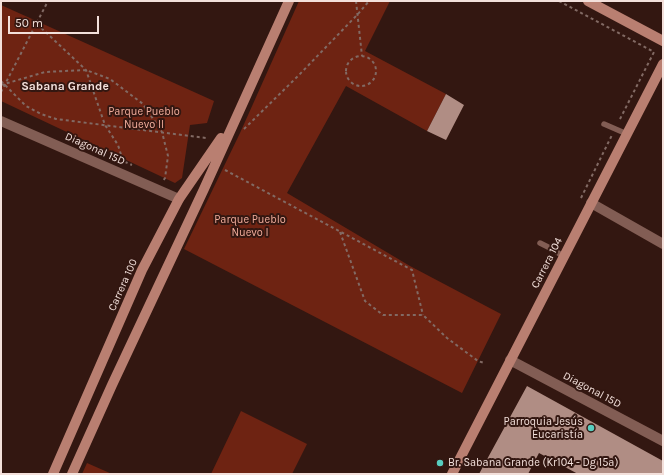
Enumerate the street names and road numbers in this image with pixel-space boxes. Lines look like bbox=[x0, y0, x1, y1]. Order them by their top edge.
street label: Diagonal 15D bbox=[63, 130, 127, 168]
street label: Carrera 104 bbox=[529, 235, 565, 291]
street label: Carrera 100 bbox=[106, 257, 140, 313]
street label: Diagonal 15D bbox=[561, 369, 623, 411]

